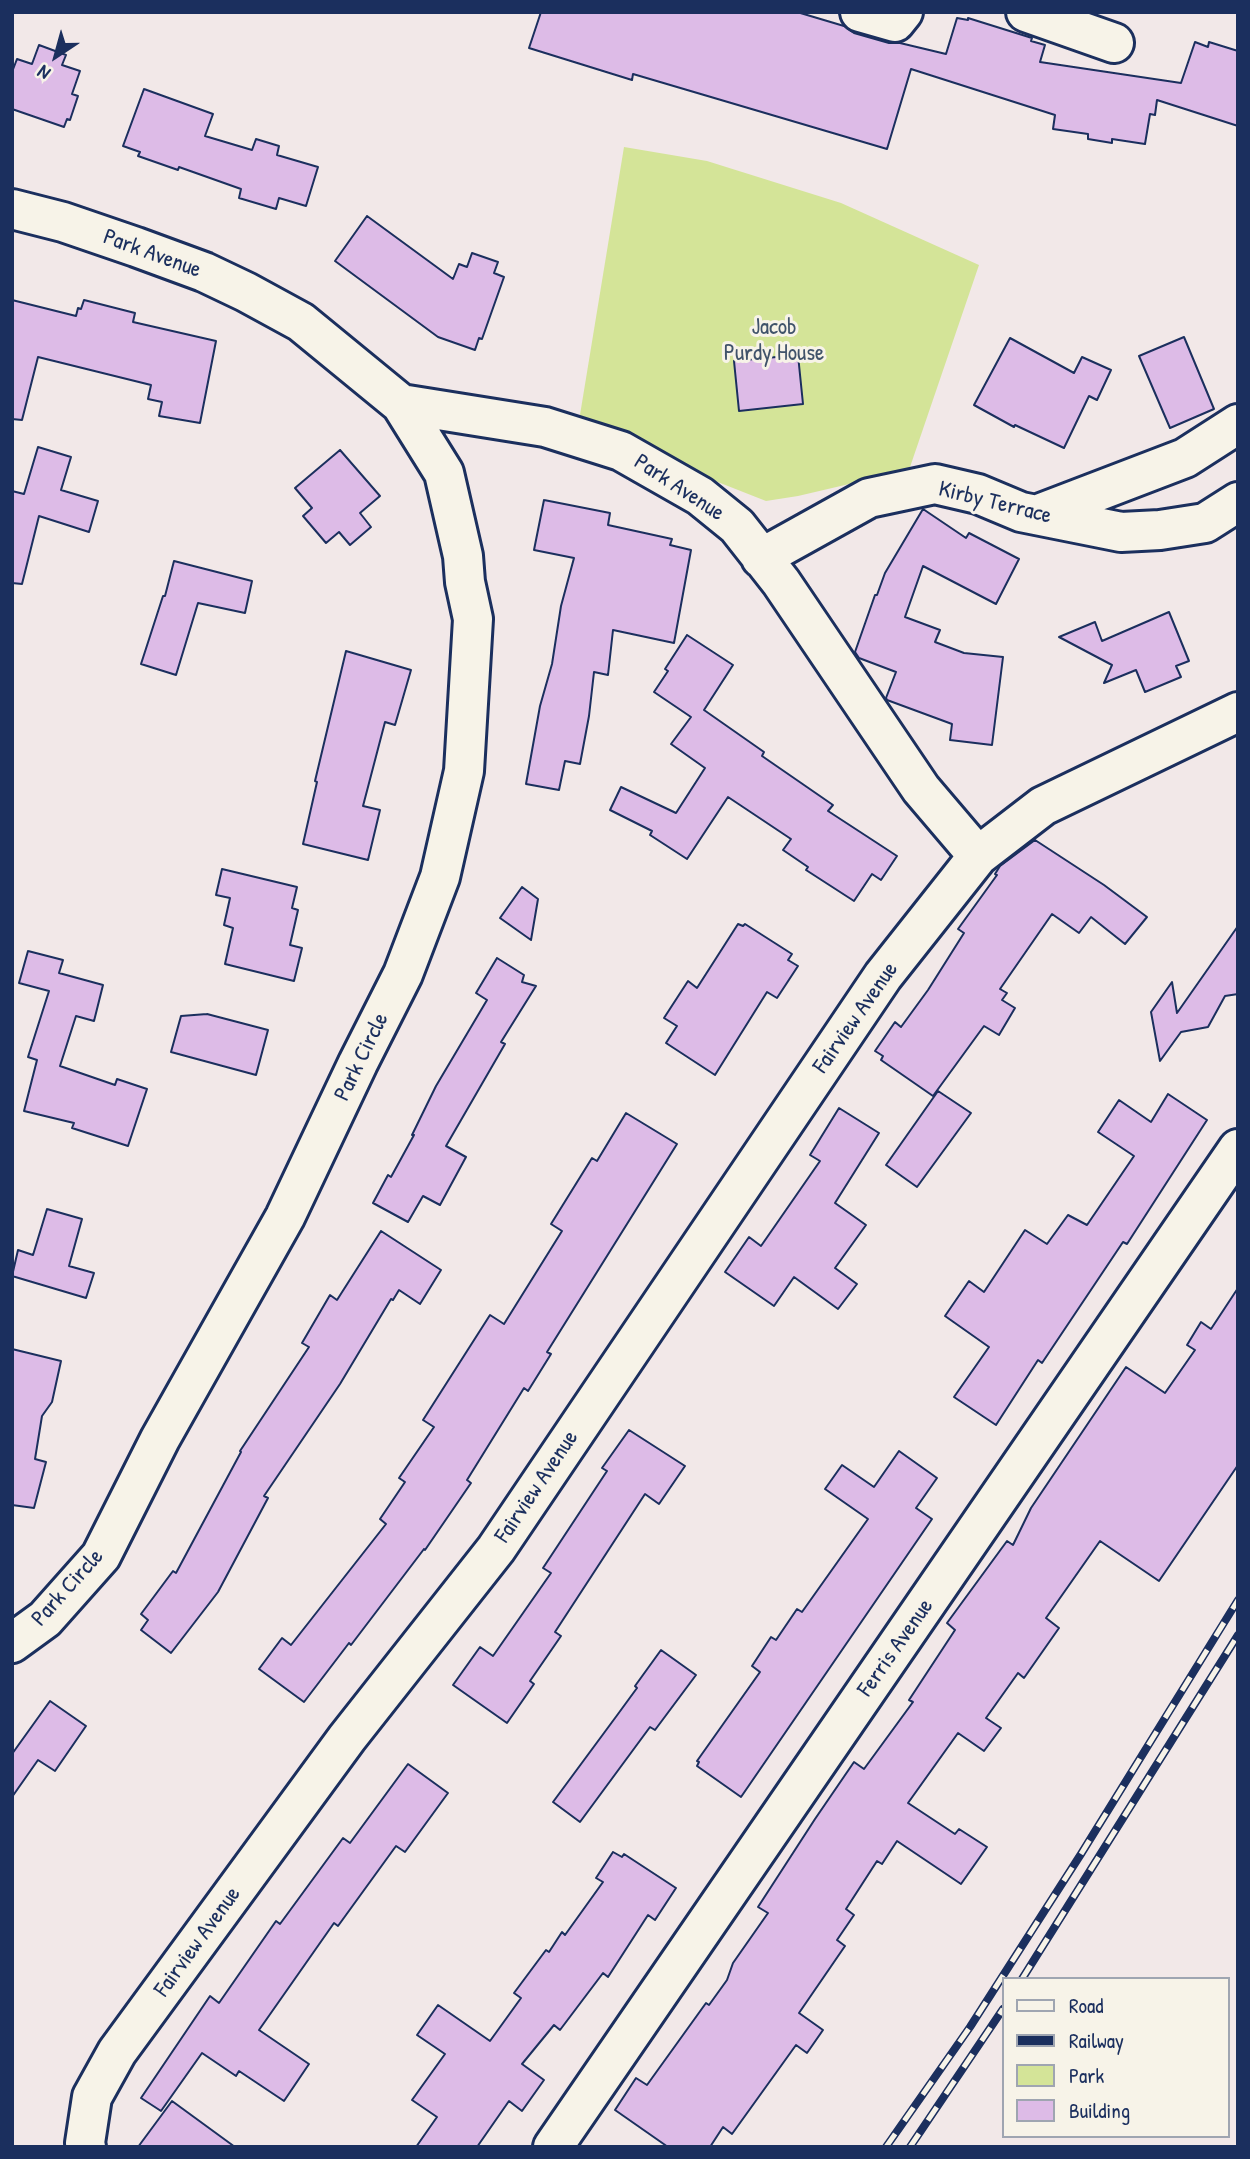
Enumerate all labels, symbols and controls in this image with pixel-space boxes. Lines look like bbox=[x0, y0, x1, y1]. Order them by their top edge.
north arrow bbox=[21, 21, 91, 91]
text: N bbox=[32, 60, 55, 86]
street label: Park Avenue bbox=[99, 224, 205, 284]
park label: Jacob Purdy House bbox=[724, 314, 824, 368]
street label: Park Avenue bbox=[629, 449, 729, 527]
street label: Kirby Terrace bbox=[936, 476, 1054, 530]
street label: Fairview Avenue bbox=[808, 957, 904, 1079]
street label: Park Circle bbox=[329, 1008, 395, 1106]
street label: Fairview Avenue bbox=[489, 1426, 585, 1548]
street label: Park Circle bbox=[26, 1544, 110, 1632]
street label: Ferris Avenue bbox=[852, 1594, 940, 1702]
street label: Fairview Avenue bbox=[149, 1882, 247, 2002]
legend bbox=[1002, 1977, 1229, 2138]
text: Road bbox=[1069, 1991, 1103, 2020]
text: Railway bbox=[1069, 2026, 1124, 2055]
text: Park bbox=[1069, 2061, 1104, 2090]
text: Building bbox=[1069, 2096, 1130, 2125]

